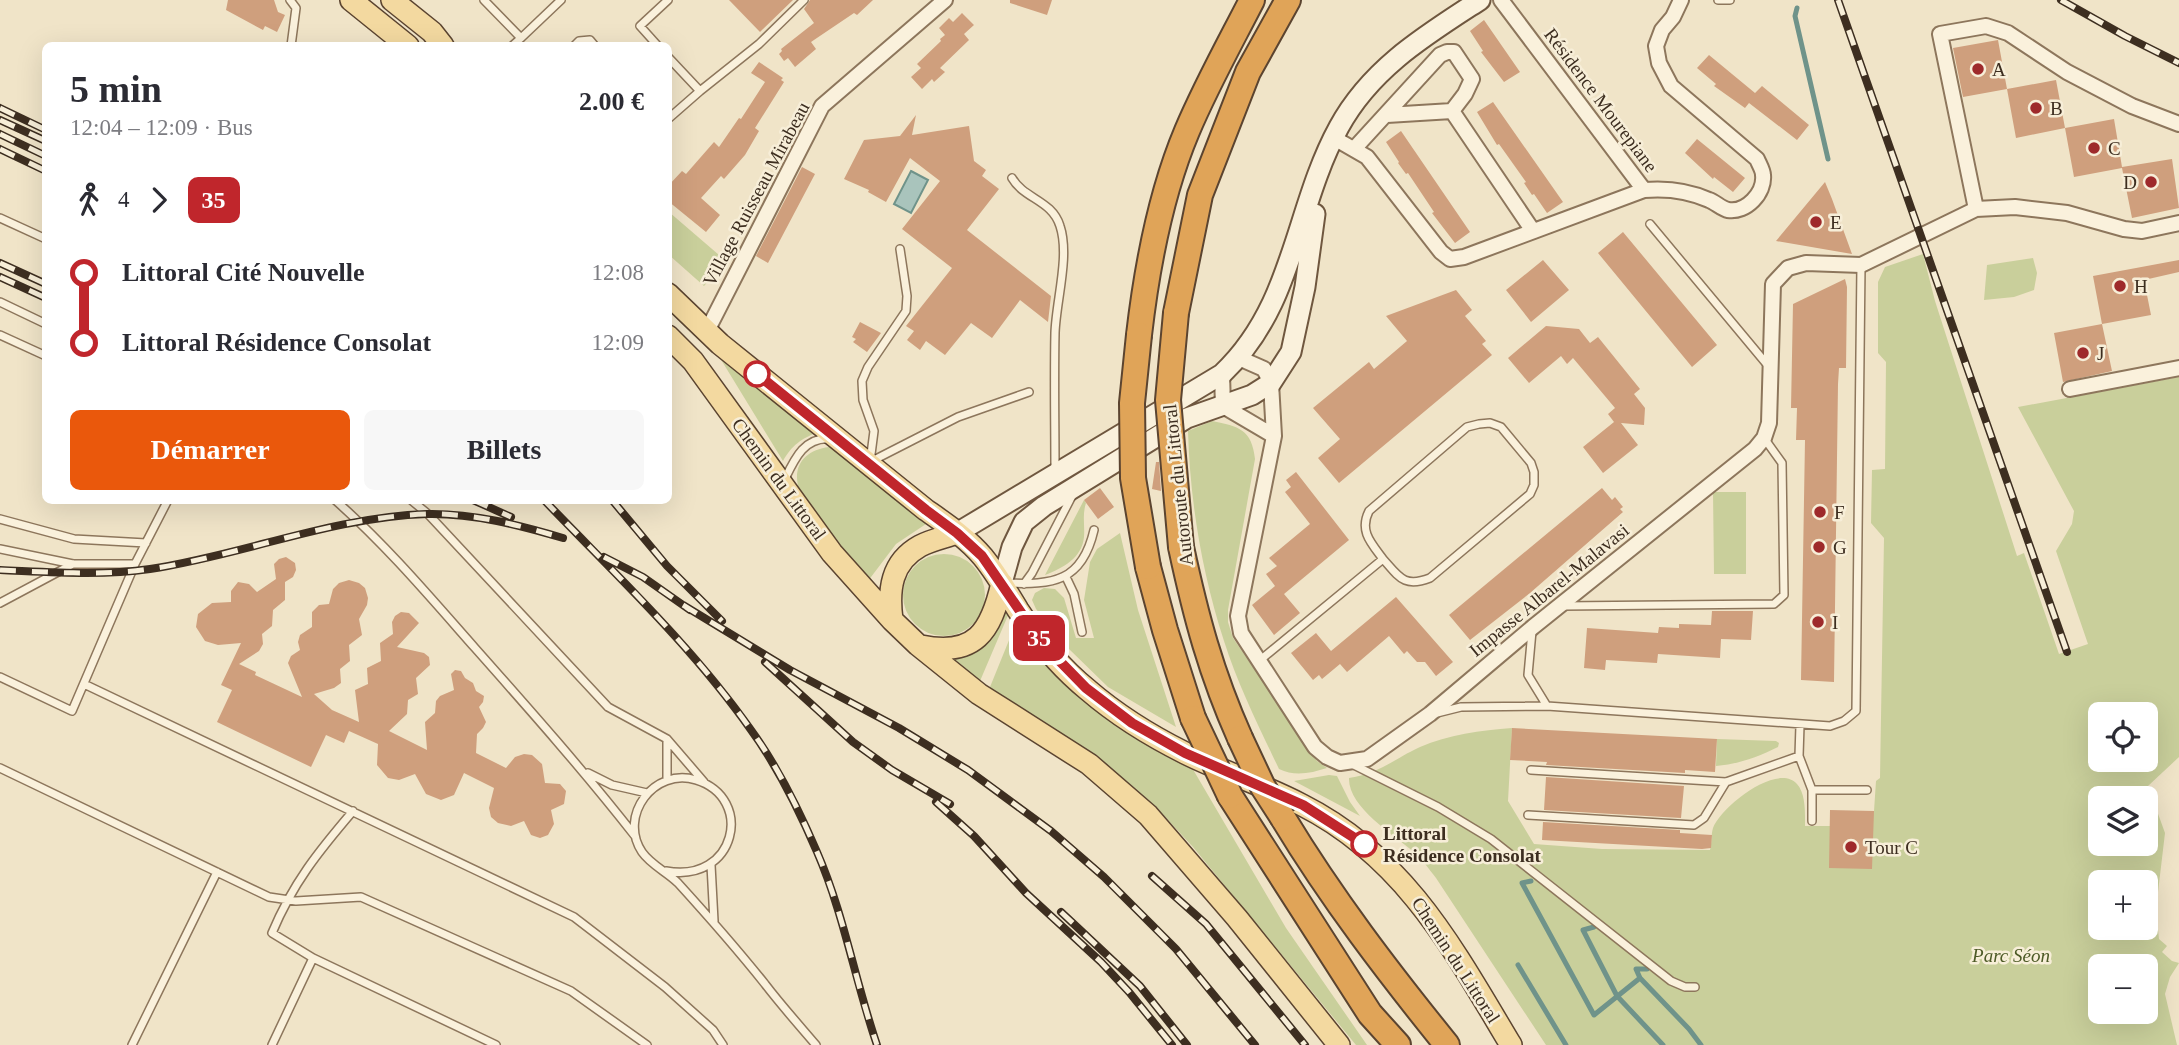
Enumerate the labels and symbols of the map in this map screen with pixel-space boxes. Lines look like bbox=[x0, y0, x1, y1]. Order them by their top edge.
street label: Résidence Mourepiane bbox=[1540, 24, 1662, 176]
place label: A bbox=[1992, 59, 2006, 80]
marker: A bbox=[1970, 61, 1986, 77]
street label: Village Ruisseau Mirabeau bbox=[698, 98, 814, 290]
place label: B bbox=[2050, 98, 2063, 119]
marker: B bbox=[2028, 100, 2044, 116]
place label: C bbox=[2108, 138, 2121, 159]
marker: C bbox=[2086, 140, 2102, 156]
place label: D bbox=[2123, 172, 2137, 193]
marker: D bbox=[2143, 174, 2159, 190]
place label: E bbox=[1830, 212, 1842, 233]
marker: E bbox=[1808, 214, 1824, 230]
place label: H bbox=[2134, 276, 2148, 297]
marker: H bbox=[2112, 278, 2128, 294]
place label: J bbox=[2097, 343, 2104, 364]
marker: J bbox=[2075, 345, 2091, 361]
unlabelled marker bbox=[744, 361, 770, 387]
street label: Autoroute du Littoral bbox=[1159, 403, 1197, 567]
street label: Chemin du Littoral bbox=[728, 414, 830, 544]
place label: F bbox=[1834, 502, 1845, 523]
marker: F bbox=[1812, 504, 1828, 520]
street label: Impasse Albarel-Malavasi bbox=[1465, 519, 1633, 661]
place label: G bbox=[1833, 537, 1847, 558]
marker: G bbox=[1811, 539, 1827, 555]
place label: I bbox=[1832, 612, 1838, 633]
marker: I bbox=[1810, 614, 1826, 630]
line badge: 35 bbox=[1007, 615, 1070, 661]
place label: Littoral Résidence Consolat bbox=[1383, 823, 1541, 866]
marker: Littoral Résidence Consolat bbox=[1351, 831, 1377, 857]
place label: Tour C bbox=[1865, 837, 1918, 858]
marker: Tour C bbox=[1843, 839, 1859, 855]
street label: Chemin du Littoral bbox=[1408, 893, 1504, 1027]
park label: Parc Séon bbox=[1971, 945, 2050, 966]

